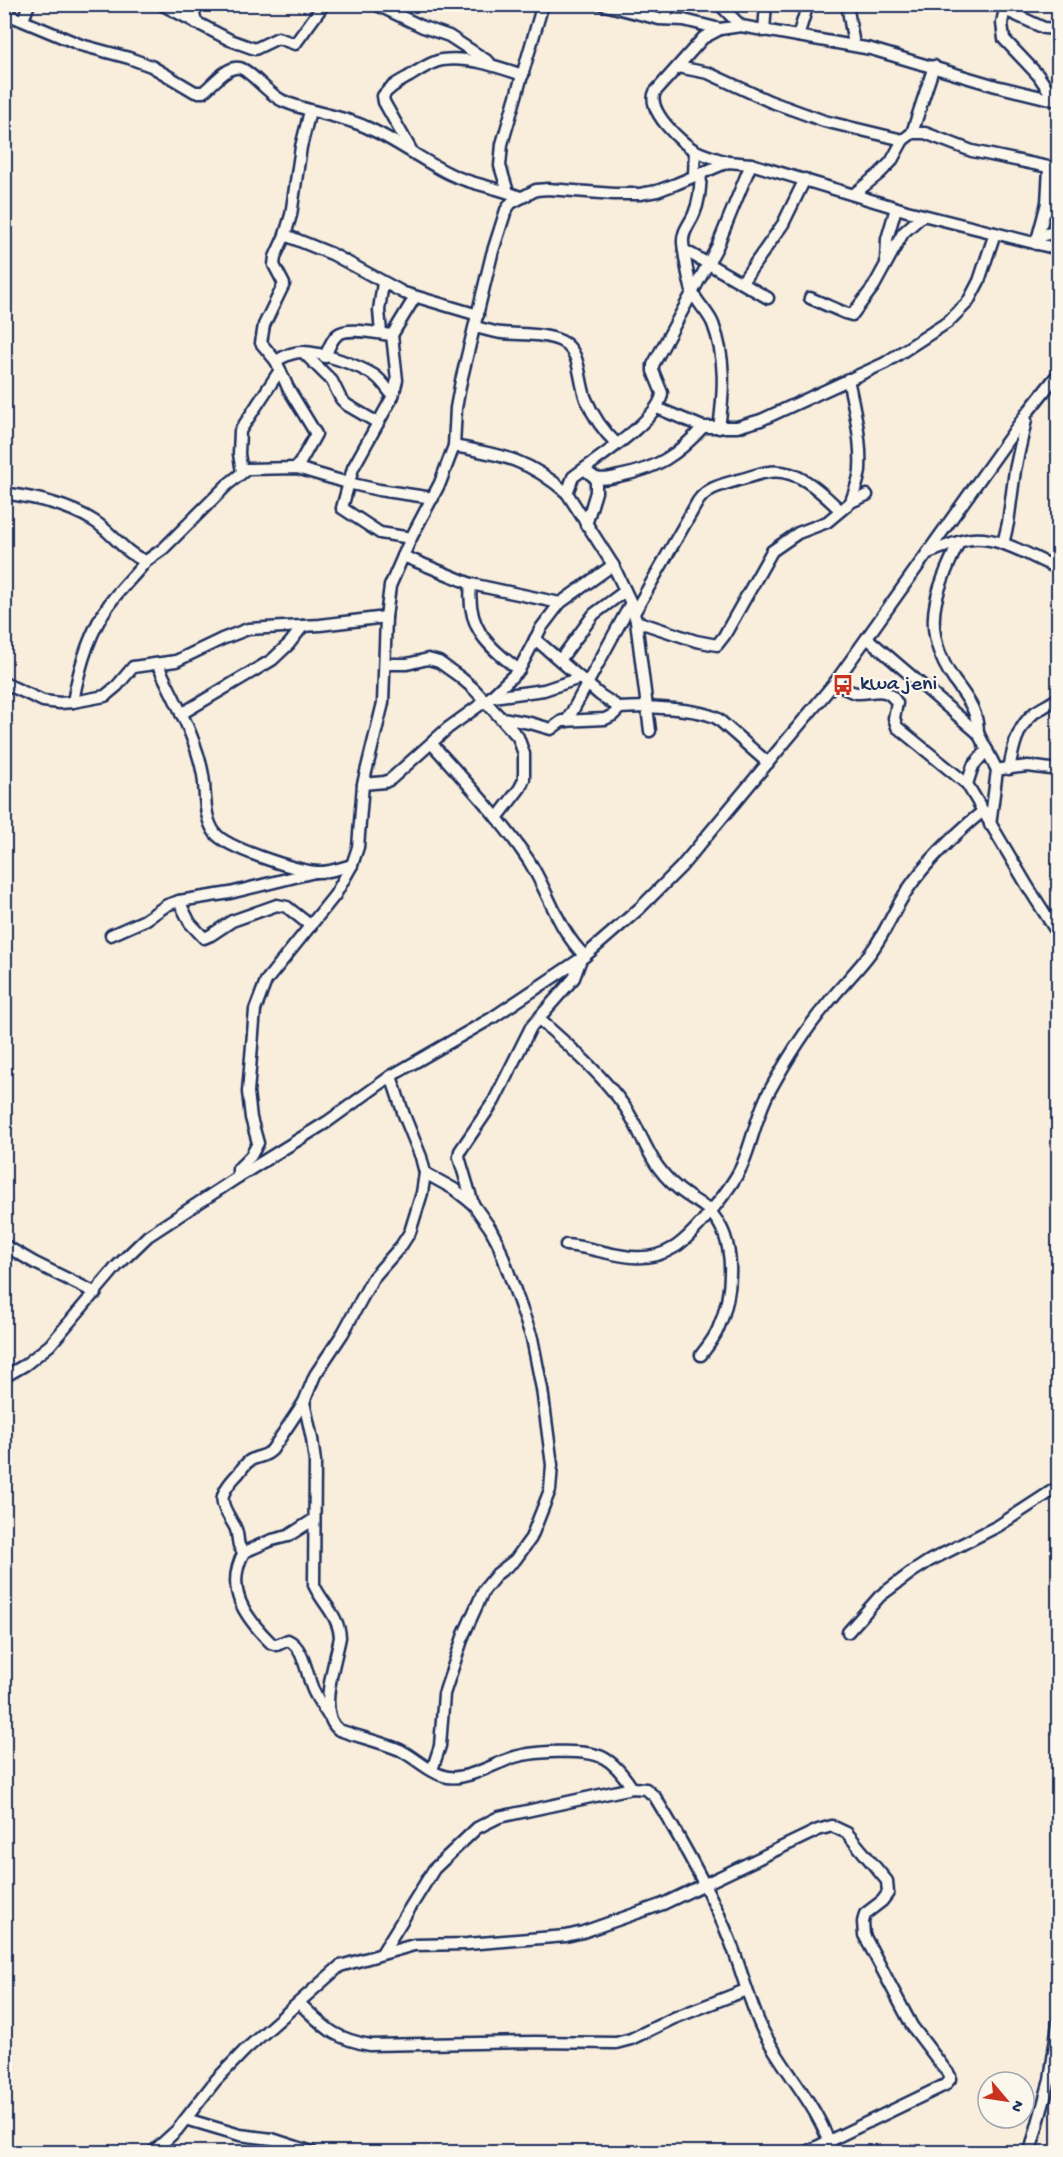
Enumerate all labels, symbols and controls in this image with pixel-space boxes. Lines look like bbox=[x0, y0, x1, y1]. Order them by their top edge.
place label: kwa jeni bbox=[860, 672, 937, 698]
bus stop icon: kwa jeni bbox=[831, 673, 855, 697]
north arrow bbox=[976, 2070, 1036, 2130]
text: N bbox=[1005, 2096, 1027, 2115]

